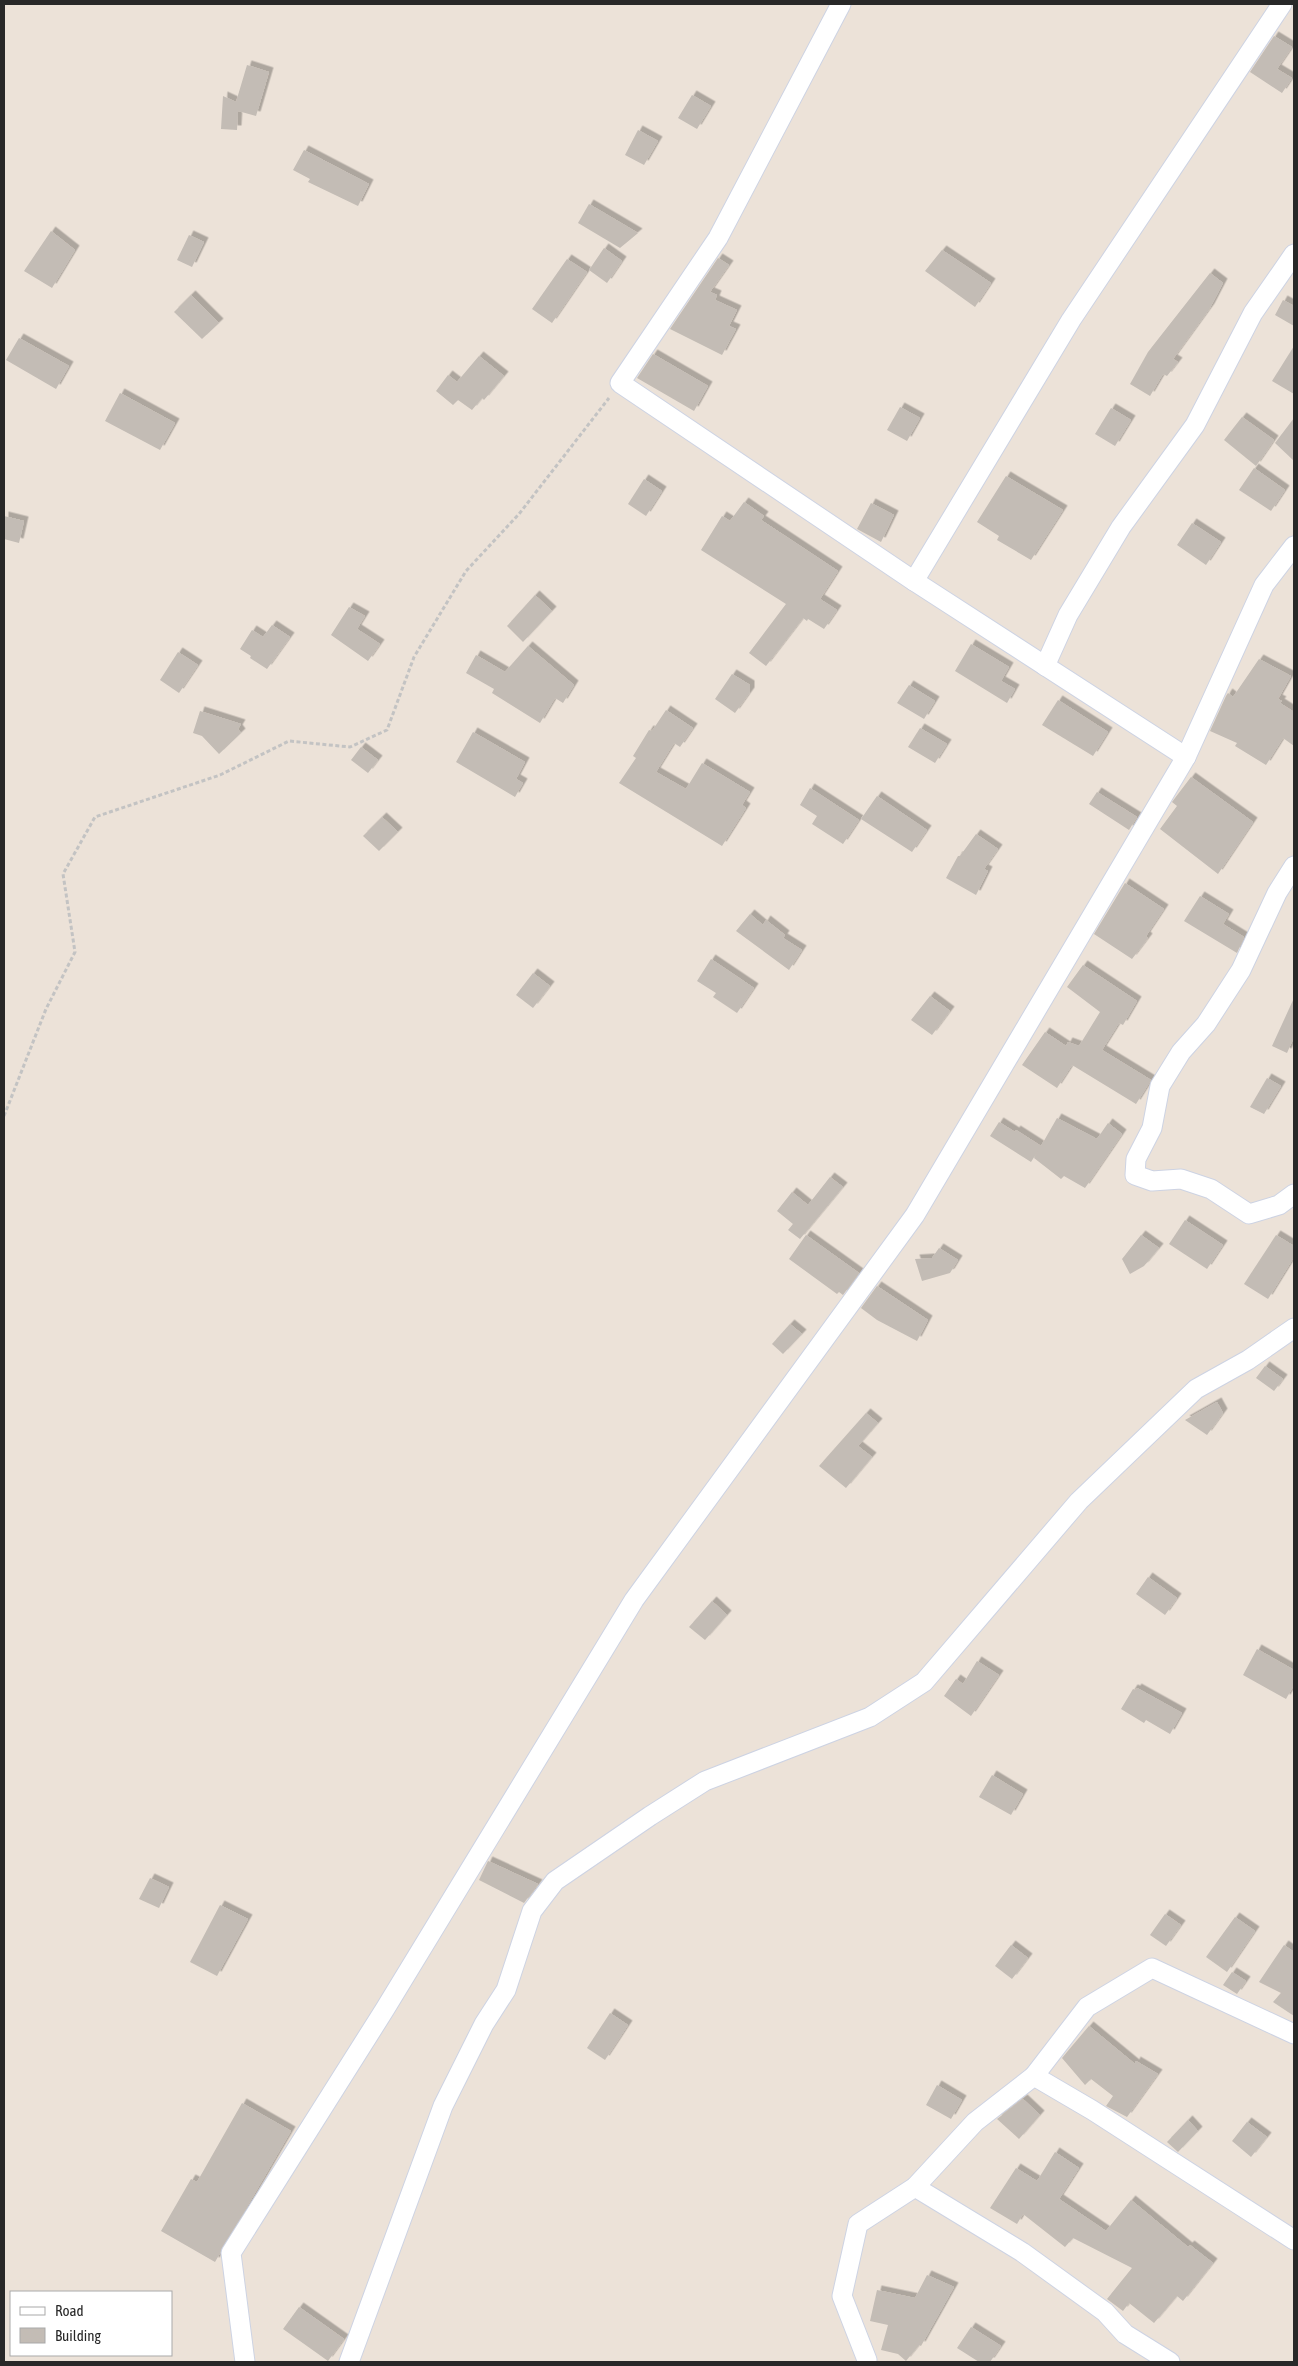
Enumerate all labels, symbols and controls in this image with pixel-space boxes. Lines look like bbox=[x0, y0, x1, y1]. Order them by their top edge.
legend bbox=[10, 2291, 172, 2356]
text: Road bbox=[55, 2302, 84, 2319]
text: Building bbox=[55, 2327, 101, 2344]

